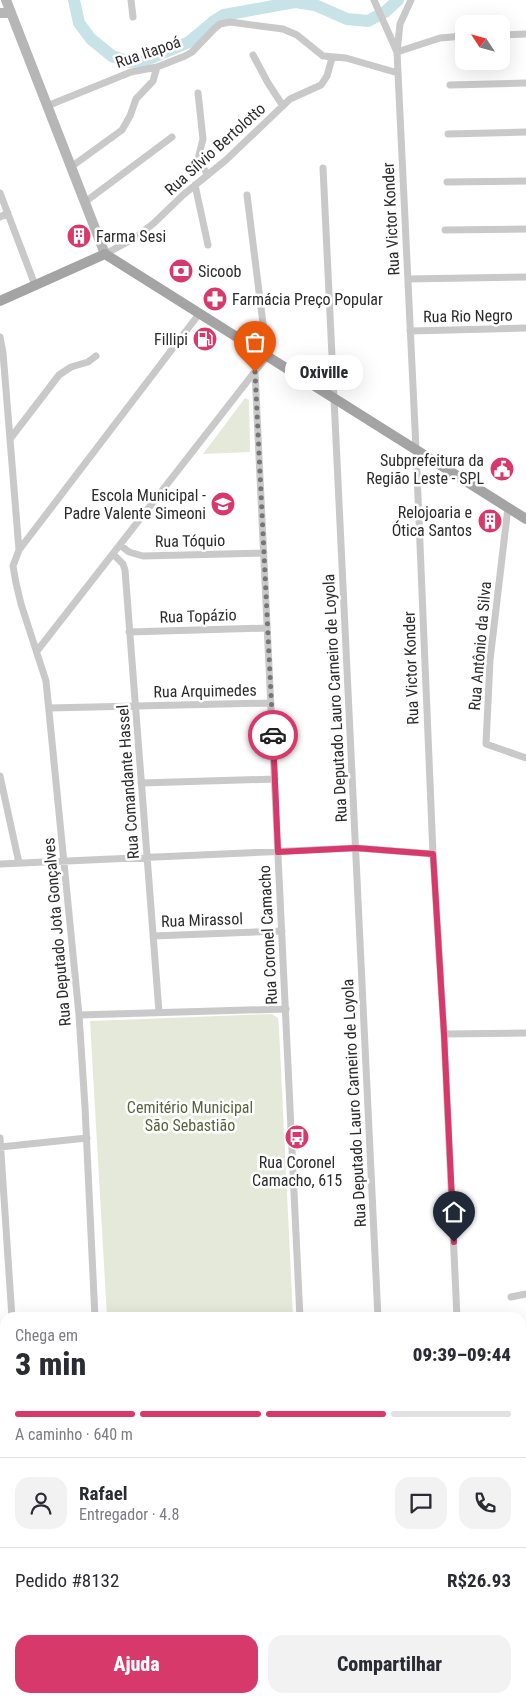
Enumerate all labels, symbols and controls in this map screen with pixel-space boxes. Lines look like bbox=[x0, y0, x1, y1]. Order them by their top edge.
north arrow bbox=[455, 15, 510, 70]
map controls bbox=[455, 15, 510, 70]
street label: Rua Itapoá bbox=[113, 32, 183, 72]
street label: Rua Sílvio Bertolotto bbox=[161, 99, 269, 199]
street label: Rua Victor Konder bbox=[379, 162, 403, 276]
building icon: Farma Sesi bbox=[66, 223, 92, 249]
place label: Farma Sesi bbox=[96, 227, 166, 246]
bank icon: Sicoob bbox=[168, 258, 194, 284]
place label: Sicoob bbox=[198, 262, 241, 281]
pharmacy icon: Farmácia Preço Popular bbox=[202, 286, 228, 312]
place label: Farmácia Preço Popular bbox=[232, 290, 383, 309]
street label: Rua Rio Negro bbox=[423, 306, 513, 326]
pin bbox=[234, 321, 276, 372]
fuel station icon: Fillipi bbox=[192, 326, 218, 352]
icon: bag bbox=[241, 328, 269, 356]
place label: Fillipi bbox=[154, 330, 188, 349]
callout: Oxiville bbox=[285, 354, 362, 390]
text: Oxiville bbox=[300, 363, 348, 382]
place label: Subprefeitura da Região Leste - SPL bbox=[366, 451, 484, 488]
public building icon: Subprefeitura da Região Leste - SPL bbox=[489, 456, 515, 482]
place label: Escola Municipal - Padre Valente Simeoni bbox=[64, 486, 206, 523]
school or university icon: Escola Municipal - Padre Valente Simeoni bbox=[210, 491, 236, 517]
place label: Relojoaria e Ótica Santos bbox=[392, 503, 472, 540]
building icon: Relojoaria e Ótica Santos bbox=[477, 508, 503, 534]
street label: Rua Tóquio bbox=[155, 531, 225, 551]
street label: Rua Deputado Lauro Carneiro de Loyola bbox=[319, 573, 351, 823]
street label: Rua Antônio da Silva bbox=[465, 581, 495, 711]
street label: Rua Topázio bbox=[159, 605, 237, 627]
street label: Rua Victor Konder bbox=[400, 611, 422, 725]
street label: Rua Arquimedes bbox=[153, 681, 257, 701]
street label: Rua Comandante Hassel bbox=[113, 704, 143, 860]
courier bbox=[248, 710, 298, 760]
icon: car bbox=[259, 721, 287, 749]
street label: Rua Deputado Jota Gonçalves bbox=[39, 837, 75, 1027]
street label: Rua Coronel Camacho bbox=[255, 865, 281, 1005]
street label: Rua Mirassol bbox=[161, 909, 243, 931]
street label: Rua Deputado Lauro Carneiro de Loyola bbox=[338, 978, 370, 1228]
park label: Cemitério Municipal São Sebastião bbox=[127, 1098, 253, 1135]
bus stop icon: Rua Coronel Camacho, 615 bbox=[284, 1124, 310, 1150]
place label: Rua Coronel Camacho, 615 bbox=[252, 1153, 342, 1190]
pin bbox=[433, 1191, 475, 1242]
icon: home bbox=[440, 1198, 468, 1226]
text: Chega em bbox=[15, 1326, 78, 1345]
text: 09:39–09:44 bbox=[413, 1343, 511, 1366]
text: 3 min bbox=[15, 1345, 86, 1383]
text: A caminho · 640 m bbox=[15, 1425, 133, 1444]
button: person bbox=[15, 1477, 67, 1529]
button: chat bbox=[395, 1477, 447, 1529]
button: phone bbox=[459, 1477, 511, 1529]
text: Rafael bbox=[79, 1482, 128, 1505]
text: Entregador · 4.8 bbox=[79, 1505, 179, 1524]
text: Pedido #8132 bbox=[15, 1569, 119, 1592]
text: R$26.93 bbox=[447, 1569, 511, 1592]
button: Ajuda bbox=[15, 1635, 258, 1693]
button: Compartilhar bbox=[268, 1635, 511, 1693]

